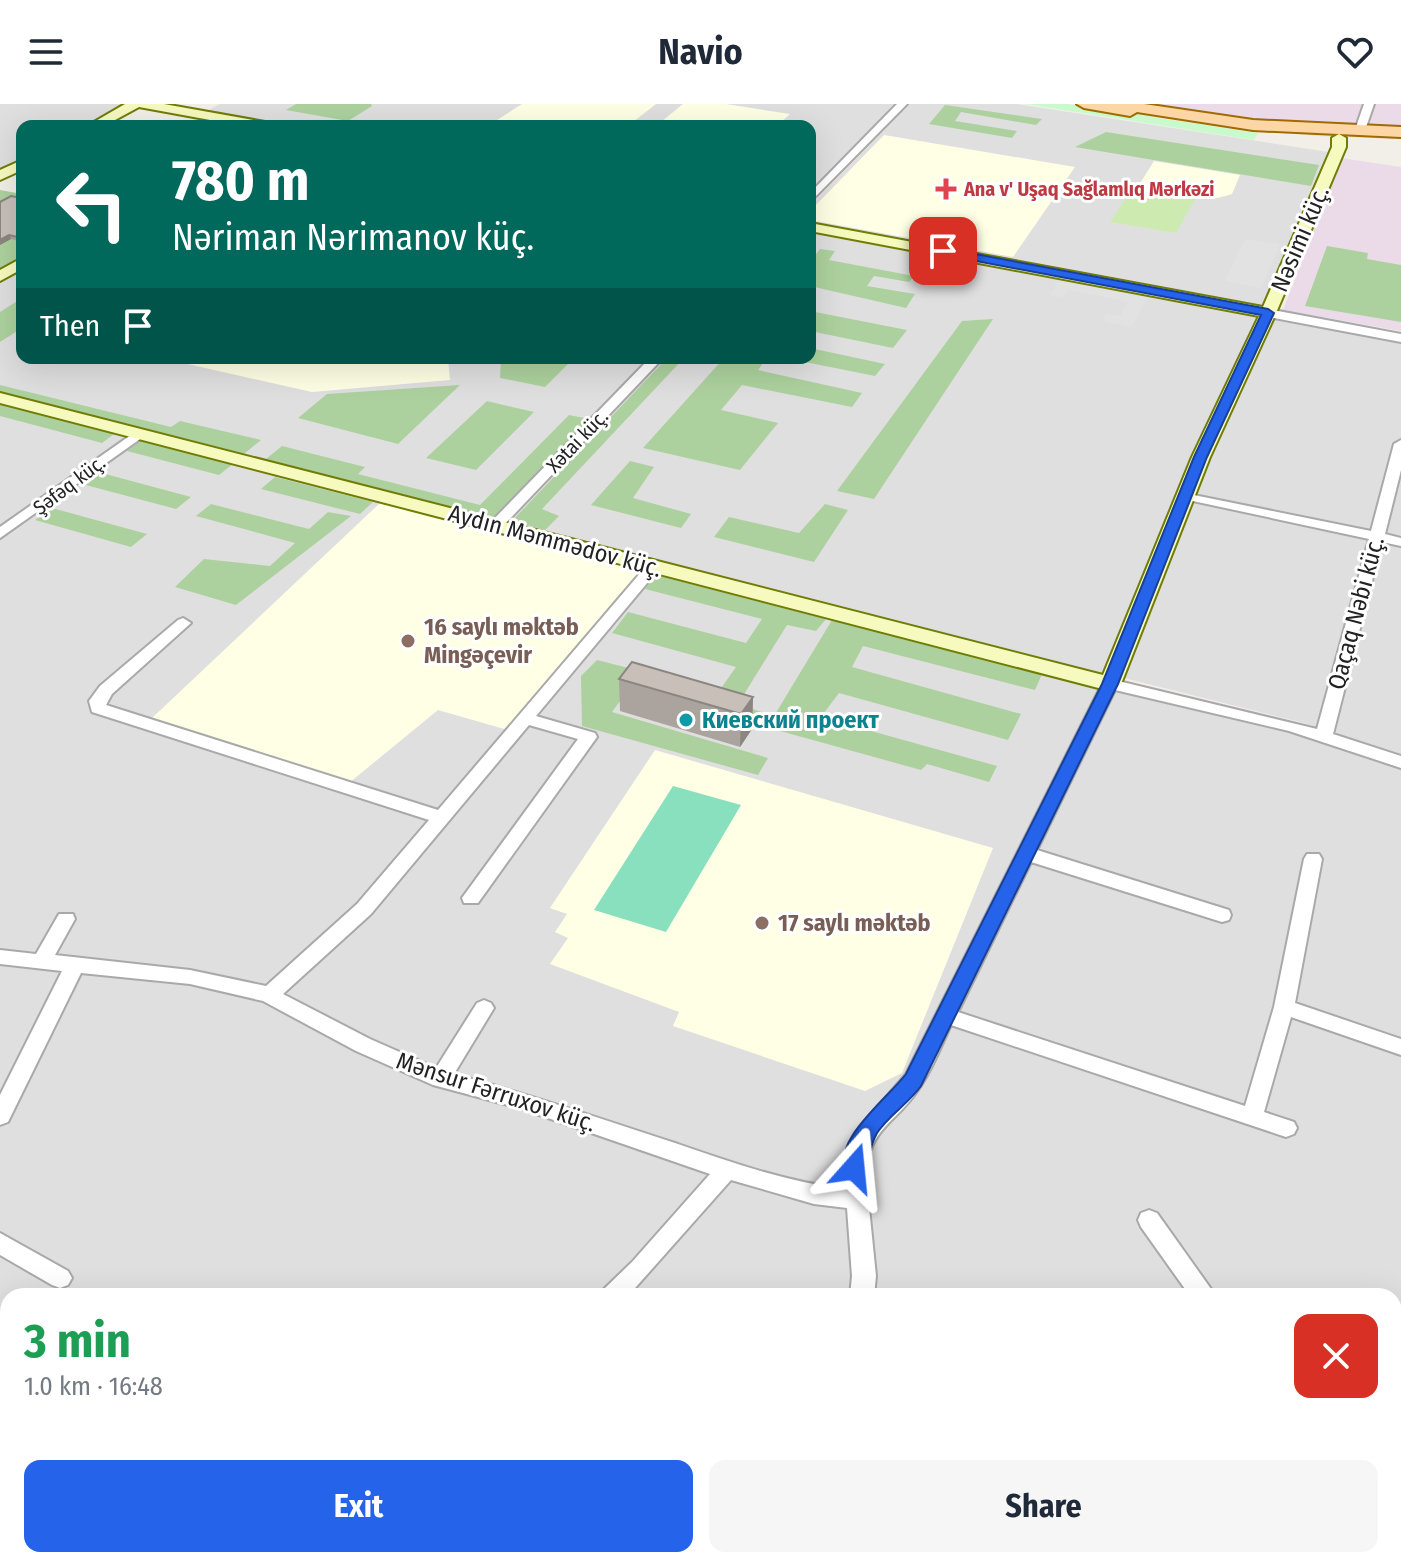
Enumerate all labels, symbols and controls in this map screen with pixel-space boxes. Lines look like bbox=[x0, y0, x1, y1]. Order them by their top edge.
icon: menu bbox=[24, 30, 68, 74]
text: Navio bbox=[658, 30, 743, 74]
icon: heart bbox=[1333, 30, 1377, 74]
text: 780 m bbox=[172, 148, 310, 215]
icon: left bbox=[40, 152, 144, 256]
place label: Ana v' Uşaq Sağlamlıq Mərkəzi bbox=[963, 177, 1214, 201]
marker: Ana v' Uşaq Sağlamlıq Mərkəzi bbox=[935, 178, 957, 200]
street label: Nəsimi küç. bbox=[1265, 182, 1335, 296]
text: Nəriman Nərimanov küç. bbox=[172, 216, 534, 260]
pin bbox=[909, 217, 977, 285]
icon: arrive bbox=[921, 229, 965, 273]
icon: arrive bbox=[116, 304, 160, 348]
text: Then bbox=[40, 308, 100, 344]
street label: Xətai küç. bbox=[541, 405, 613, 477]
street label: Şəfəq küç. bbox=[28, 450, 110, 521]
street label: Aydın Məmmədov küç. bbox=[445, 499, 665, 583]
street label: Qaçaq Nəbi küç. bbox=[1322, 534, 1390, 692]
place label: 16 saylı məktəb Mingəçevir bbox=[424, 613, 579, 669]
marker: 16 saylı məktəb Mingəçevir bbox=[399, 632, 417, 650]
place label: Киевский проект bbox=[702, 706, 880, 734]
marker: Киевский проект bbox=[677, 711, 695, 729]
place label: 17 saylı məktəb bbox=[778, 909, 931, 937]
marker: 17 saylı məktəb bbox=[753, 914, 771, 932]
street label: Mənsur Fərruxov küç. bbox=[393, 1047, 599, 1137]
position arrow bbox=[812, 1126, 896, 1210]
text: 3 min bbox=[24, 1312, 131, 1370]
button: close bbox=[1294, 1314, 1378, 1398]
text: 1.0 km · 16:48 bbox=[24, 1371, 163, 1402]
button: Exit bbox=[24, 1460, 693, 1552]
button: Share bbox=[709, 1460, 1378, 1552]

